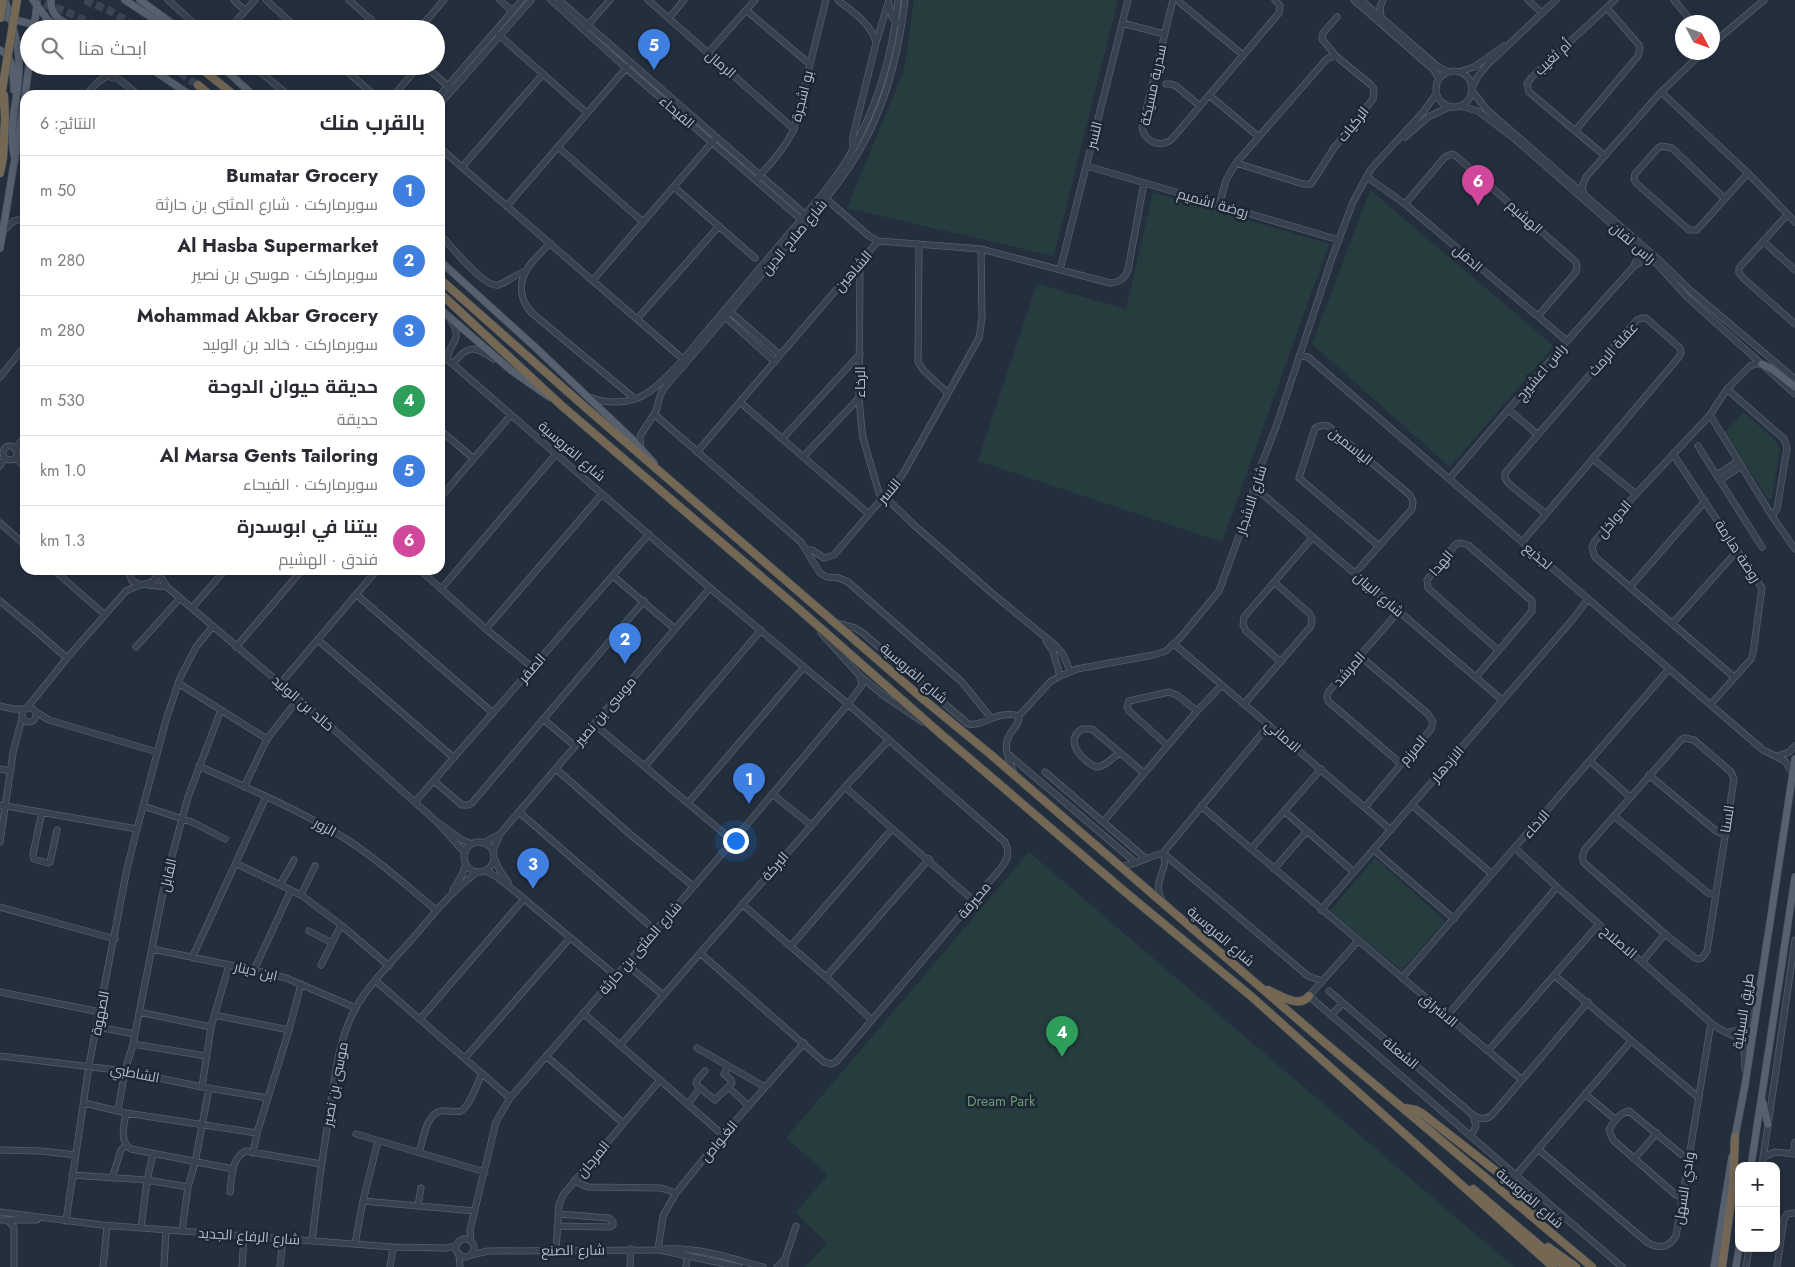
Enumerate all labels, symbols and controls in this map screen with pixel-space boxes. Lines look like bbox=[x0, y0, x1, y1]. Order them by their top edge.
north arrow bbox=[1675, 15, 1720, 60]
search box bbox=[20, 20, 445, 75]
pin: 5 bbox=[638, 29, 670, 70]
icon: search bbox=[38, 34, 66, 62]
street label: أم ثغيب bbox=[1530, 34, 1576, 80]
text: ابحث هنا bbox=[78, 35, 147, 62]
street label: سدرية مسيكة bbox=[1135, 43, 1171, 127]
street label: الرمال bbox=[702, 45, 740, 83]
street label: بو اشجرة bbox=[786, 68, 818, 124]
street label: الفيحاء bbox=[655, 91, 699, 133]
street label: الركيات bbox=[1333, 102, 1373, 146]
text: بالقرب منك bbox=[320, 108, 425, 138]
text: النتائج: 6 bbox=[40, 112, 96, 135]
street label: النسر bbox=[1081, 119, 1107, 152]
text: Bumatar Grocery bbox=[226, 162, 378, 189]
pin: 6 bbox=[1462, 165, 1494, 206]
text: 50 m bbox=[40, 179, 76, 202]
text: 1 bbox=[405, 179, 413, 202]
street label: روضة اشميم bbox=[1175, 183, 1251, 223]
text: سوبرماركت · شارع المثنى بن حارثة bbox=[156, 193, 378, 216]
street label: شارع صلاح الدين bbox=[756, 195, 832, 279]
street label: الهشيم bbox=[1503, 195, 1547, 239]
street label: راس لفان bbox=[1606, 217, 1660, 269]
text: Al Hasba Supermarket bbox=[177, 232, 378, 259]
street label: الدقل bbox=[1449, 240, 1487, 276]
street label: الشاهين bbox=[829, 246, 877, 296]
text: 280 m bbox=[40, 249, 85, 272]
text: 2 bbox=[404, 249, 414, 272]
text: سوبرماركت · موسى بن نصير bbox=[192, 263, 378, 286]
text: Mohammad Akbar Grocery bbox=[137, 302, 378, 329]
street label: عقلة الرمث bbox=[1583, 318, 1643, 380]
text: 280 m bbox=[40, 319, 85, 342]
text: 3 bbox=[404, 319, 414, 342]
text: سوبرماركت · خالد بن الوليد bbox=[203, 333, 378, 356]
street label: راس اعشيرج bbox=[1511, 339, 1571, 405]
street label: الرخاء bbox=[850, 366, 870, 398]
text: حديقة حيوان الدوحة bbox=[208, 373, 378, 400]
text: 530 m bbox=[40, 389, 85, 412]
text: 4 bbox=[403, 389, 415, 412]
text: حديقة bbox=[337, 408, 378, 431]
street label: شارع الفروسية bbox=[534, 416, 610, 486]
street label: الياسمين bbox=[1325, 422, 1377, 470]
text: Al Marsa Gents Tailoring bbox=[160, 442, 378, 469]
text: 1.0 km bbox=[40, 459, 86, 482]
text: 5 bbox=[404, 459, 414, 482]
street label: شارع الاشجار bbox=[1230, 463, 1272, 538]
text: سوبرماركت · الفيحاء bbox=[243, 473, 378, 496]
street label: النسر bbox=[872, 474, 906, 509]
street label: الدواخل bbox=[1592, 496, 1636, 542]
text: بيتنا في ابوسدرة bbox=[237, 513, 378, 540]
street label: روضة هارمة bbox=[1710, 516, 1766, 586]
text: 1.3 km bbox=[40, 529, 85, 552]
text: 6 bbox=[404, 529, 414, 552]
street label: لجذيع bbox=[1519, 538, 1557, 574]
street label: الهدا bbox=[1424, 546, 1458, 580]
text: فندق · الهشيم bbox=[279, 548, 378, 571]
street label: شارع البيان bbox=[1350, 567, 1408, 621]
pin: 2 bbox=[609, 623, 641, 664]
street label: شارع الفروسية bbox=[876, 638, 952, 708]
street label: المرشد bbox=[1328, 647, 1370, 691]
street label: الصقر bbox=[513, 649, 550, 688]
street label: خالد بن الوليد bbox=[268, 670, 338, 736]
street label: موسى بن نصير bbox=[569, 672, 641, 751]
street label: الاماني bbox=[1259, 715, 1305, 759]
street label: المرزم bbox=[1394, 731, 1432, 769]
street label: الازدهار bbox=[1425, 742, 1468, 787]
pin: 1 bbox=[733, 763, 765, 804]
street label: السنا bbox=[1715, 804, 1739, 834]
street label: الاخاء bbox=[1518, 805, 1554, 843]
street label: الزور bbox=[309, 812, 340, 841]
your location bbox=[723, 828, 749, 854]
street label: البركة bbox=[757, 847, 793, 885]
pin: 3 bbox=[517, 848, 549, 889]
street label: القابل bbox=[154, 856, 182, 894]
street label: محيرقة bbox=[953, 877, 995, 923]
street label: شارع المثنى بن حارثة bbox=[594, 897, 686, 999]
street label: شارع الفروسية bbox=[1183, 901, 1259, 971]
street label: الاصلاح bbox=[1597, 921, 1641, 963]
street label: ابن دينار bbox=[231, 956, 280, 986]
street label: طريق السيلية bbox=[1727, 972, 1759, 1050]
street label: الاشراق bbox=[1416, 988, 1462, 1032]
street label: الصهوة bbox=[86, 989, 114, 1037]
pin: 4 bbox=[1046, 1016, 1078, 1057]
street label: الشعلة bbox=[1379, 1032, 1423, 1074]
street label: موسى بن نصير bbox=[317, 1040, 353, 1129]
street label: الشاطبي bbox=[108, 1058, 161, 1090]
park label: Dream Park bbox=[967, 1091, 1036, 1111]
street label: الغـواص bbox=[696, 1116, 742, 1166]
street label: المرجان bbox=[572, 1136, 614, 1182]
street label: وادي السهل bbox=[1668, 1150, 1702, 1226]
map controls bbox=[1735, 1162, 1780, 1252]
button: + bbox=[1735, 1162, 1780, 1207]
street label: شارع الفروسية bbox=[1492, 1163, 1568, 1233]
button: − bbox=[1735, 1207, 1780, 1252]
street label: شارع الرفاع الجديد bbox=[197, 1222, 301, 1250]
street label: شارع الصنع bbox=[541, 1239, 605, 1261]

